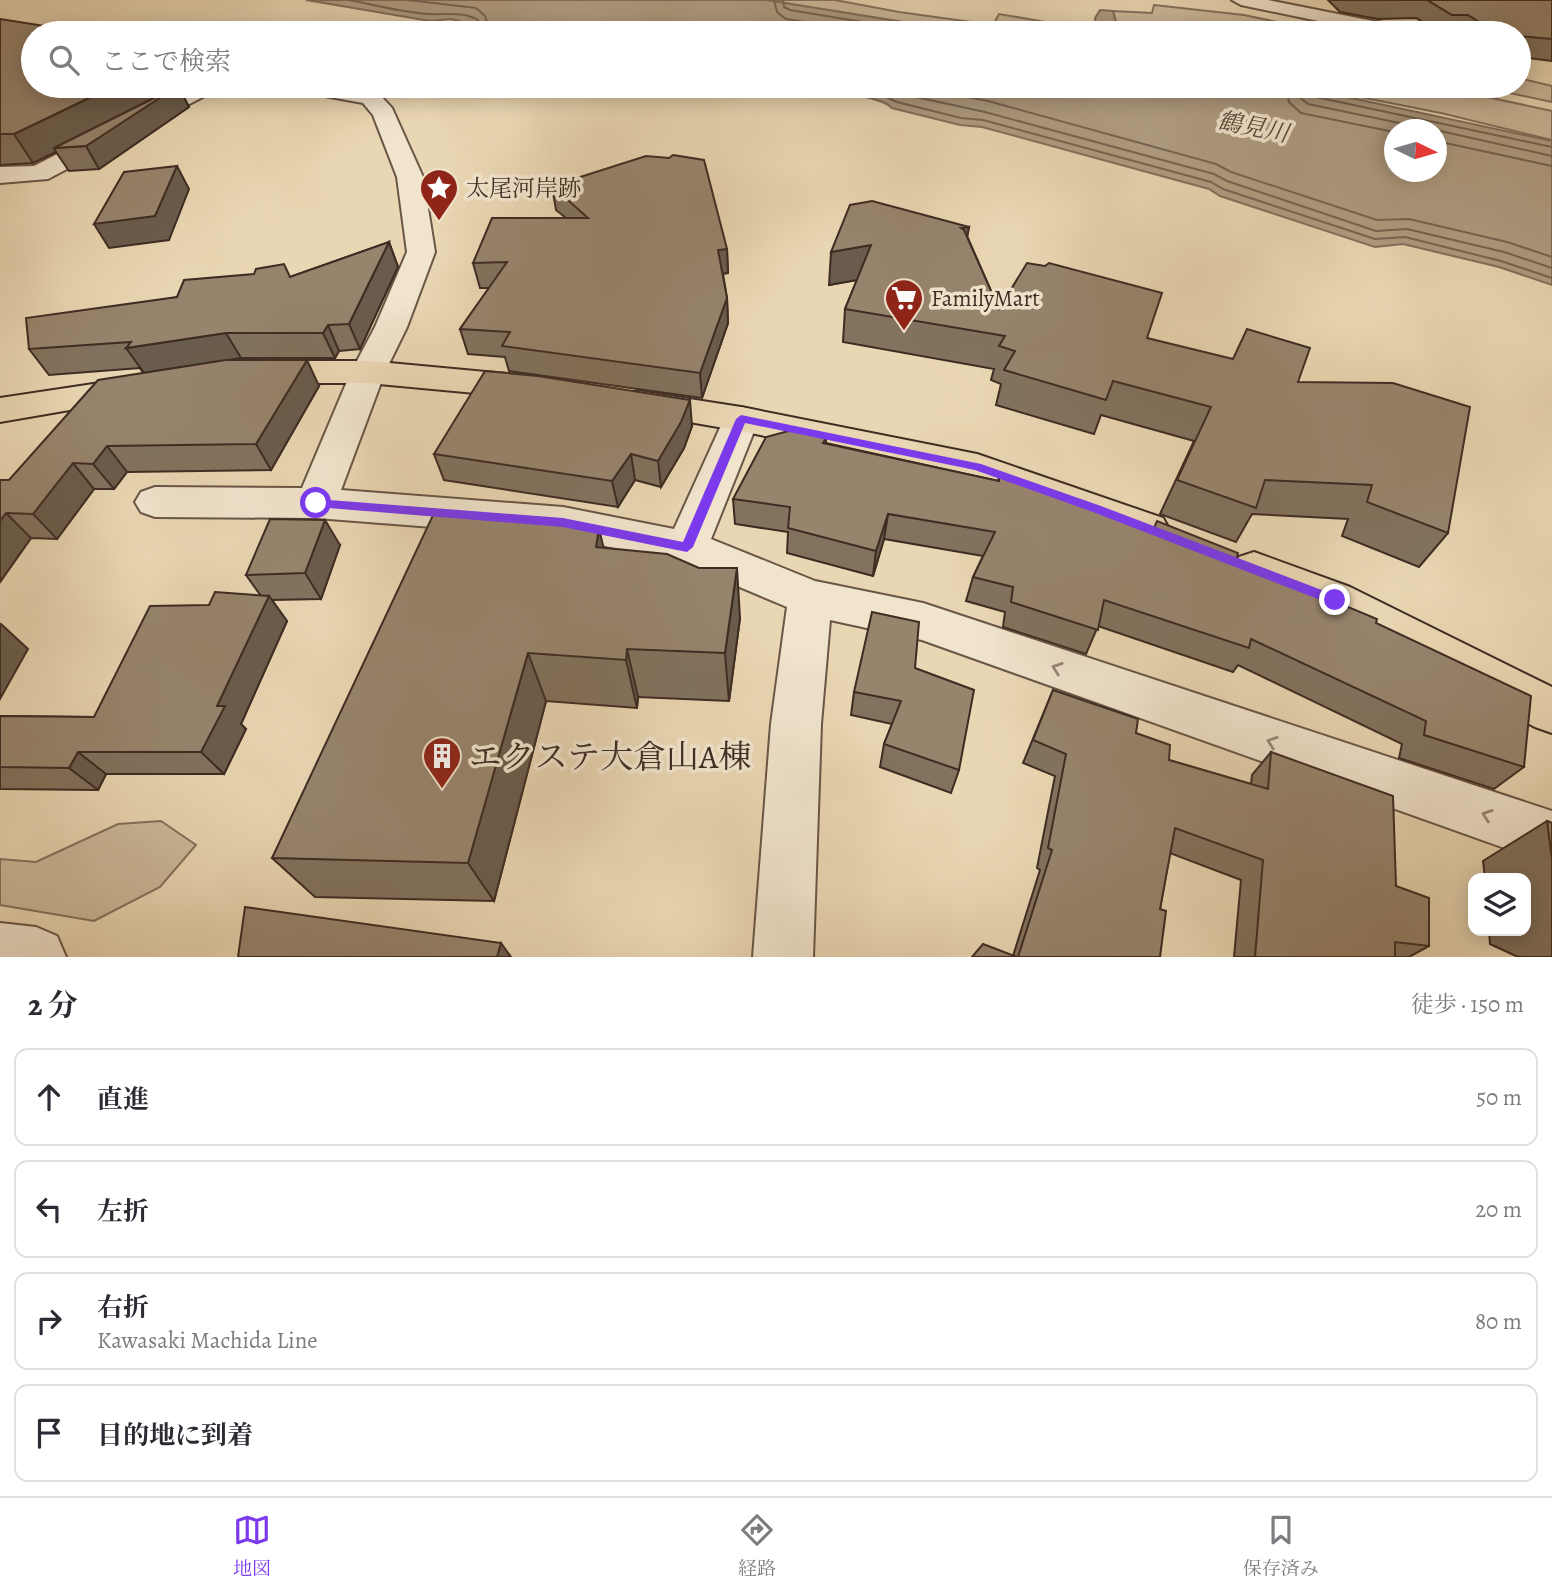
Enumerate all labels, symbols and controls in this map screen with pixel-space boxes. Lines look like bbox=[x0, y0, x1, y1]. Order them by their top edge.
search box bbox=[21, 21, 1531, 98]
icon: search bbox=[45, 41, 83, 79]
text: ここで検索 bbox=[101, 44, 231, 79]
water label: 鶴見川 bbox=[1215, 104, 1294, 150]
north arrow bbox=[1384, 119, 1447, 182]
place icon: 太尾河岸跡 bbox=[418, 167, 460, 222]
place label: 太尾河岸跡 bbox=[466, 173, 581, 204]
supermarket icon: FamilyMart bbox=[883, 277, 925, 332]
place label: FamilyMart bbox=[931, 283, 1040, 314]
route start bbox=[300, 487, 331, 518]
route end bbox=[1319, 584, 1350, 615]
one-way arrow bbox=[1051, 662, 1064, 676]
place label: エクステ大倉山A棟 bbox=[469, 734, 751, 779]
building icon: エクステ大倉山A棟 bbox=[421, 735, 463, 790]
one-way arrow bbox=[1267, 736, 1279, 750]
one-way arrow bbox=[1482, 809, 1494, 823]
map controls bbox=[1468, 873, 1531, 936]
button: layers bbox=[1468, 873, 1531, 936]
text: 2 分 bbox=[28, 985, 78, 1025]
text: 徒歩 · 150 m bbox=[1411, 989, 1524, 1020]
icon: ahead bbox=[30, 1078, 68, 1116]
text: 直進 bbox=[97, 1082, 149, 1117]
text: 50 m bbox=[1476, 1082, 1522, 1113]
icon: left bbox=[30, 1190, 68, 1228]
text: 左折 bbox=[97, 1194, 149, 1229]
text: 20 m bbox=[1475, 1194, 1522, 1225]
text: 右折 bbox=[97, 1290, 149, 1325]
icon: right bbox=[30, 1302, 68, 1340]
text: 80 m bbox=[1475, 1306, 1522, 1337]
text: Kawasaki Machida Line bbox=[97, 1325, 318, 1356]
icon: arrive bbox=[30, 1414, 68, 1452]
text: 目的地に到着 bbox=[97, 1418, 253, 1453]
tab: 地図 bbox=[233, 1511, 271, 1582]
tab: 経路 bbox=[738, 1511, 776, 1582]
tab: 保存済み bbox=[1243, 1511, 1319, 1582]

